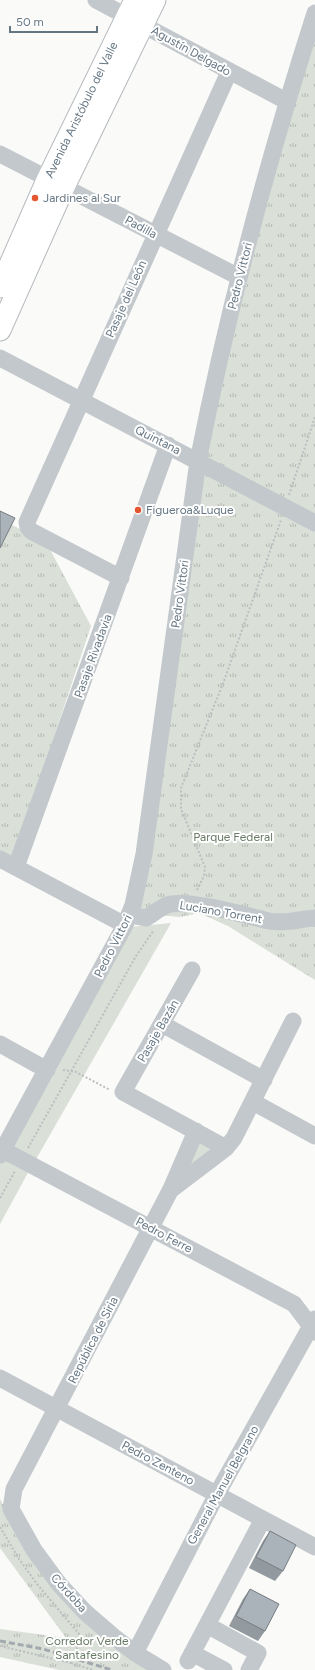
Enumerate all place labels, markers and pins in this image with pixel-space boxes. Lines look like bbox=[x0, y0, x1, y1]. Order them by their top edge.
place label: Jardines al Sur bbox=[43, 191, 121, 205]
marker: Jardines al Sur bbox=[30, 193, 40, 203]
place label: Figueroa&Luque bbox=[146, 503, 234, 517]
marker: Figueroa&Luque bbox=[133, 505, 143, 515]

